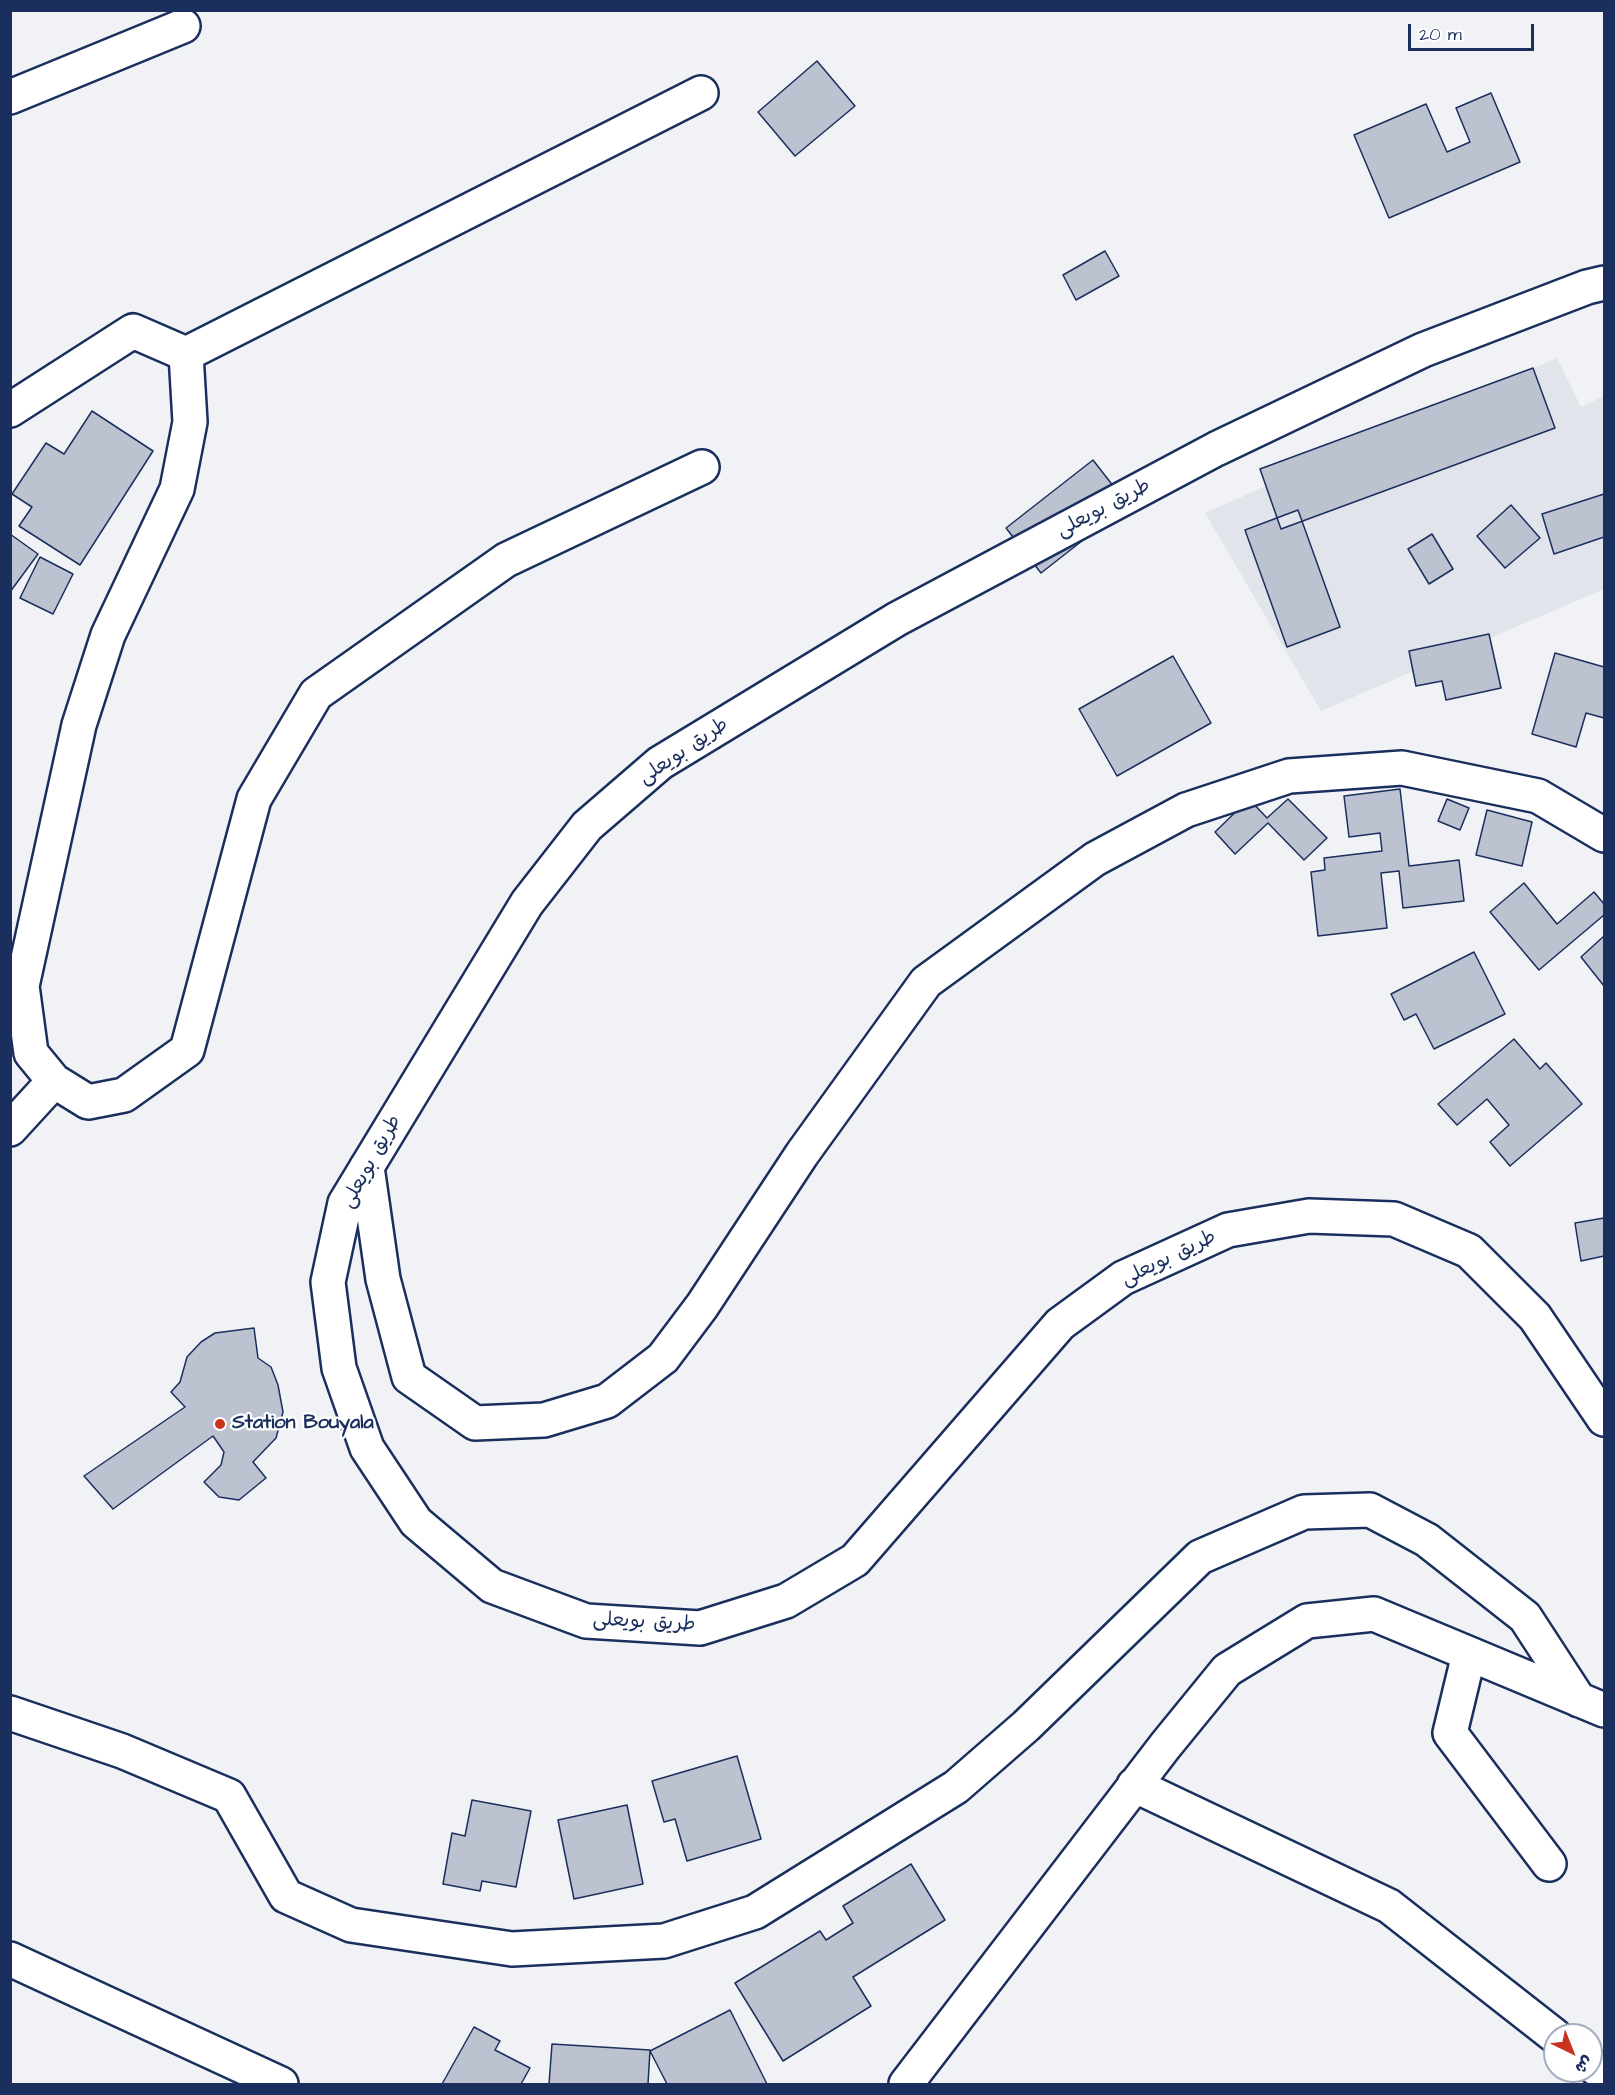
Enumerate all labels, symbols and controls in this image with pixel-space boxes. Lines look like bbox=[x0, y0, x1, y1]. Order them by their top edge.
scale bar bbox=[1411, 12, 1537, 50]
text: 20 m bbox=[1419, 22, 1462, 47]
street label: طريق بويعلى bbox=[1053, 474, 1155, 544]
street label: طريق بويعلى bbox=[635, 713, 733, 791]
street label: طريق بويعلى bbox=[337, 1111, 407, 1213]
street label: طريق بويعلى bbox=[1118, 1226, 1220, 1292]
place label: Station Bouyala bbox=[232, 1412, 374, 1436]
marker: Station Bouyala bbox=[213, 1417, 227, 1431]
street label: طريق بويعلى bbox=[592, 1608, 696, 1638]
north arrow bbox=[1543, 2023, 1603, 2083]
text: ش bbox=[1570, 2051, 1598, 2079]

